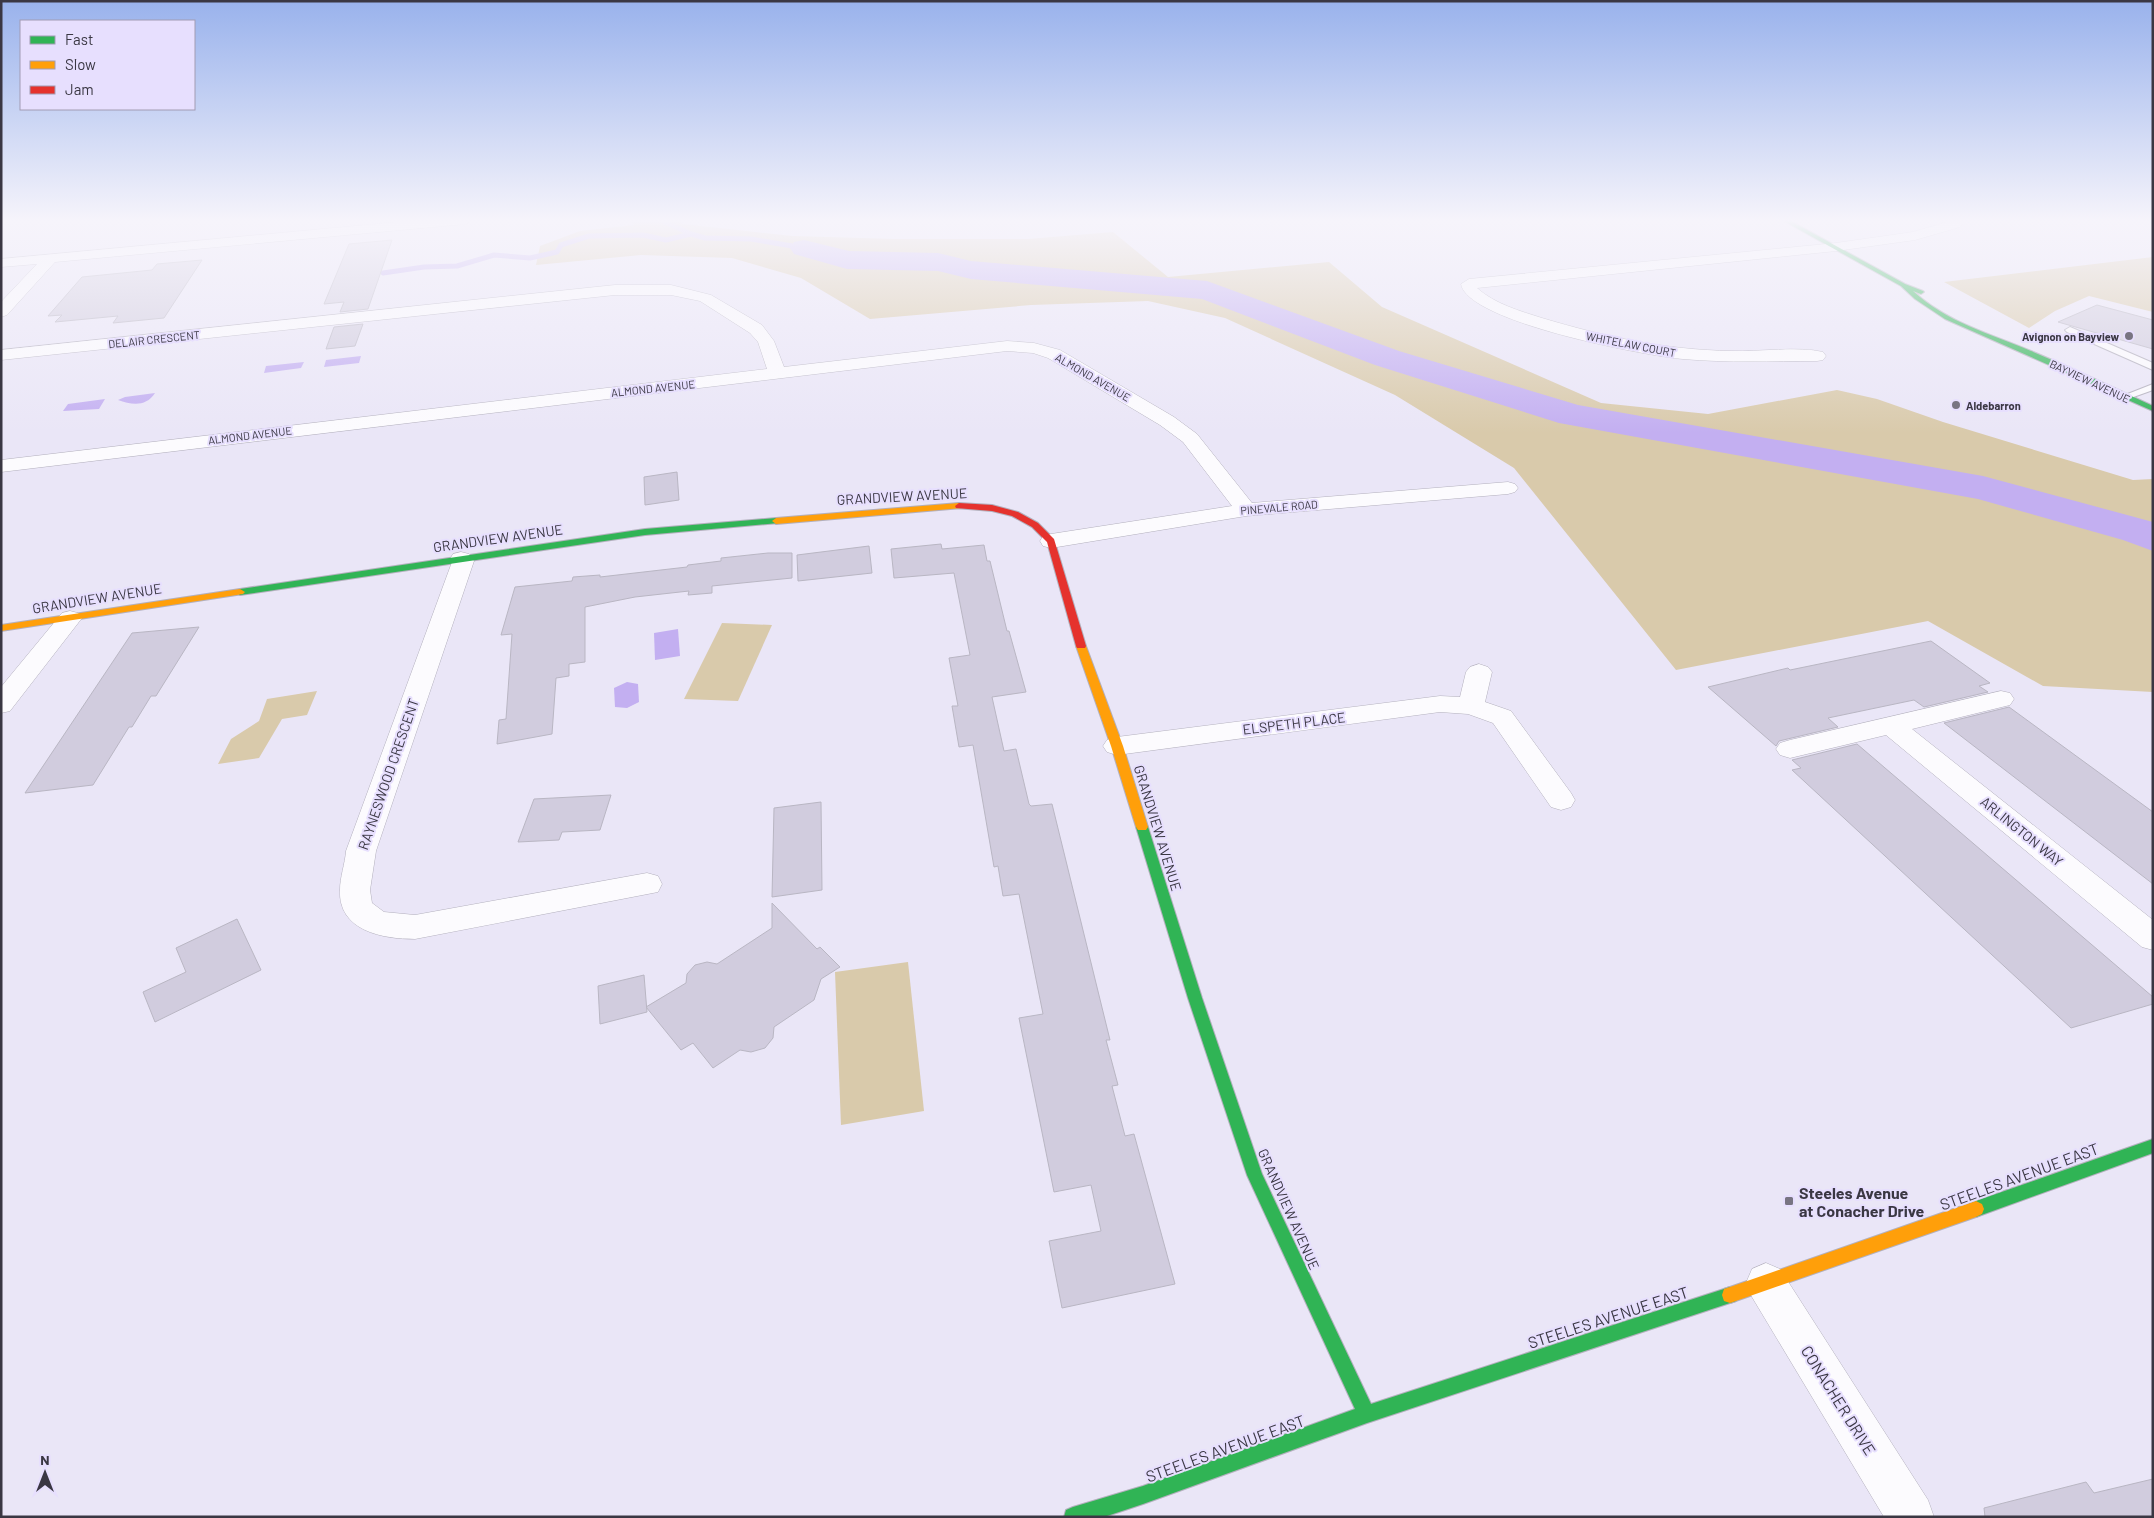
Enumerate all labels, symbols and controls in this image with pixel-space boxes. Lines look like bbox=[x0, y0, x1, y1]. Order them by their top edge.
legend bbox=[20, 20, 195, 110]
text: Fast bbox=[65, 30, 93, 48]
text: Slow bbox=[65, 55, 96, 73]
text: Jam bbox=[65, 80, 94, 98]
street label: DELAIR CRESCENT bbox=[108, 328, 200, 350]
street label: WHITELAW COURT bbox=[1585, 329, 1677, 359]
place label: Avignon on Bayview bbox=[2022, 330, 2119, 343]
marker: Avignon on Bayview bbox=[2123, 330, 2135, 342]
street label: ALMOND AVENUE bbox=[1053, 350, 1133, 404]
street label: BAYVIEW AVENUE bbox=[2048, 357, 2133, 405]
street label: ALMOND AVENUE bbox=[610, 377, 696, 399]
marker: Aldebarron bbox=[1950, 399, 1962, 411]
place label: Aldebarron bbox=[1966, 399, 2021, 412]
street label: ALMOND AVENUE bbox=[207, 423, 293, 447]
street label: GRANDVIEW AVENUE bbox=[836, 484, 968, 508]
street label: PINEVALE ROAD bbox=[1240, 497, 1318, 517]
street label: GRANDVIEW AVENUE bbox=[432, 520, 564, 556]
street label: GRANDVIEW AVENUE bbox=[31, 579, 163, 617]
street label: RAYNESWOOD CRESCENT bbox=[354, 696, 422, 852]
street label: ELSPETH PLACE bbox=[1242, 708, 1346, 738]
street label: GRANDVIEW AVENUE bbox=[1131, 763, 1185, 893]
street label: ARLINGTON WAY bbox=[1977, 793, 2067, 870]
street label: STEELES AVENUE EAST bbox=[1937, 1138, 2101, 1214]
street label: GRANDVIEW AVENUE bbox=[1255, 1146, 1323, 1272]
place label: Steeles Avenue at Conacher Drive bbox=[1799, 1183, 1925, 1220]
marker: Steeles Avenue at Conacher Drive bbox=[1783, 1195, 1795, 1207]
street label: STEELES AVENUE EAST bbox=[1525, 1282, 1691, 1352]
street label: CONACHER DRIVE bbox=[1798, 1342, 1880, 1458]
street label: STEELES AVENUE EAST bbox=[1143, 1410, 1307, 1486]
north arrow bbox=[20, 1448, 70, 1498]
text: N bbox=[40, 1451, 50, 1468]

